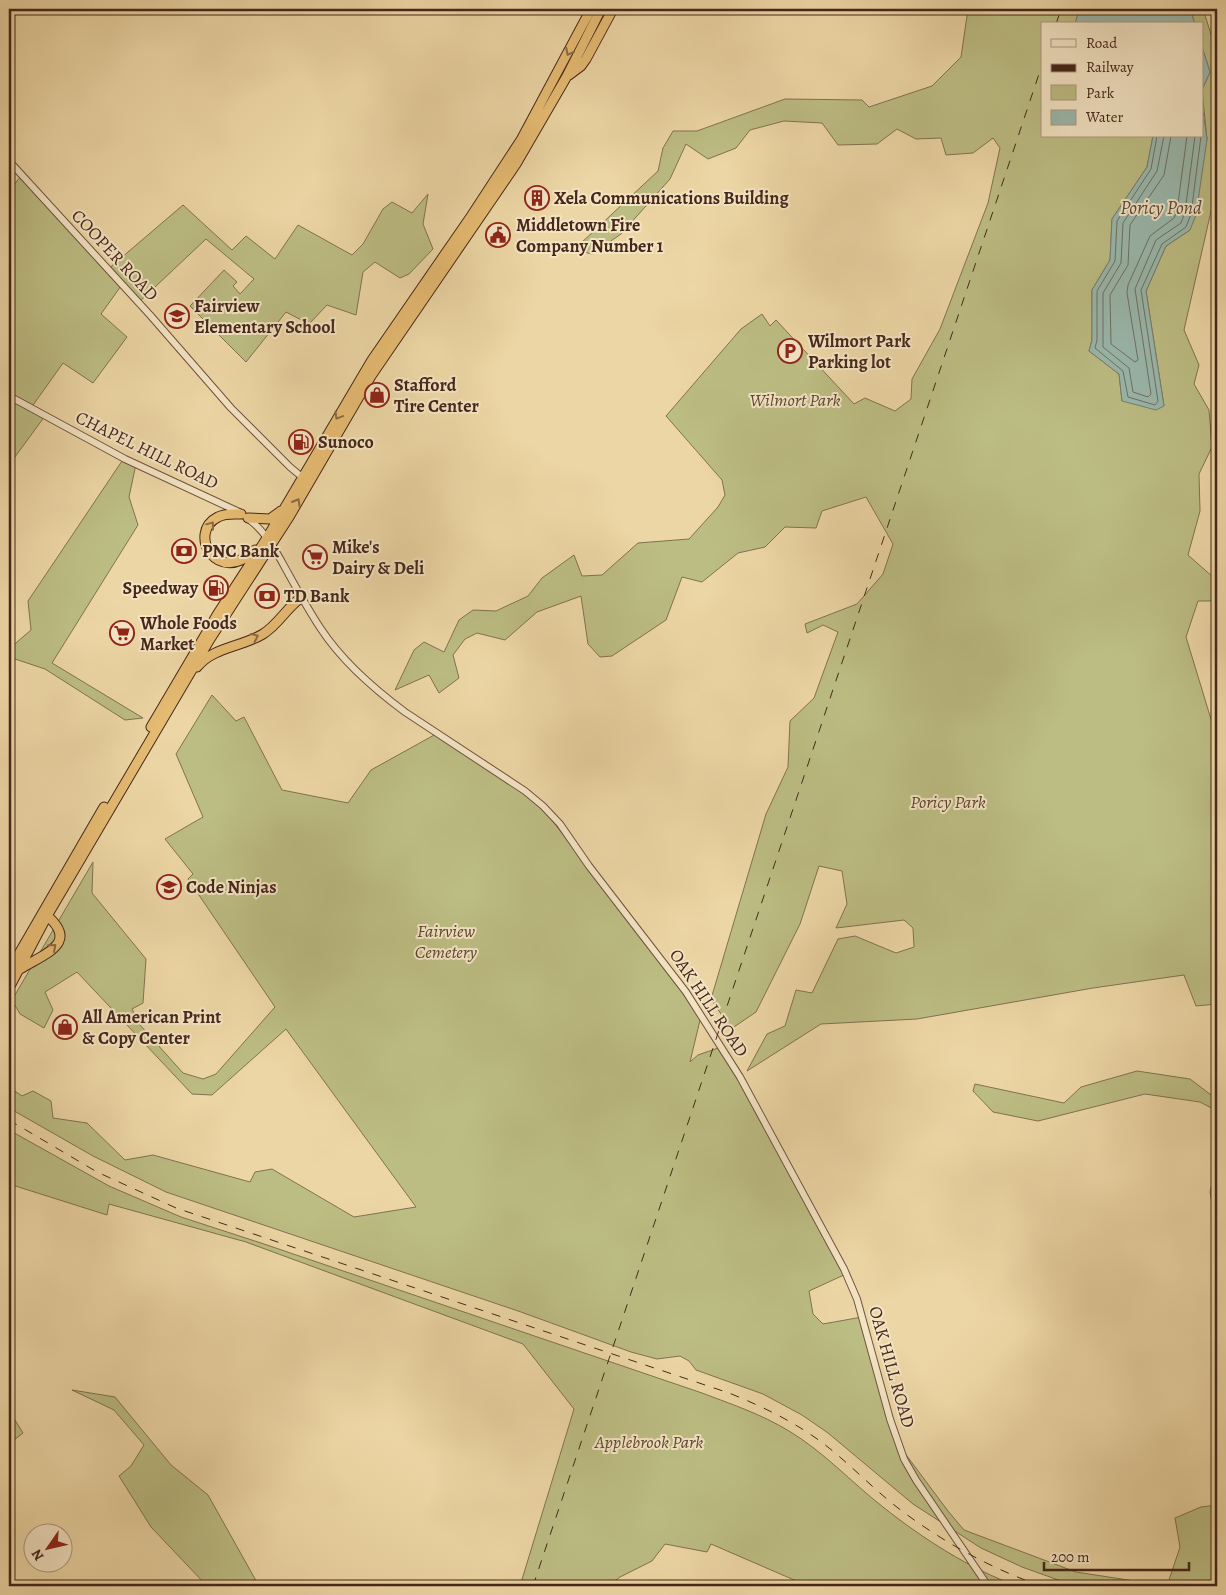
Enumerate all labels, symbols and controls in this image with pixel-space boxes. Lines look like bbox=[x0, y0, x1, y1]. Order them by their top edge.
legend bbox=[1041, 22, 1204, 138]
text: Road bbox=[1086, 33, 1118, 53]
one-way arrow bbox=[565, 47, 575, 56]
text: Railway bbox=[1086, 57, 1134, 77]
text: Park bbox=[1086, 83, 1115, 103]
text: Water bbox=[1085, 107, 1123, 127]
building icon: Xela Communications Building bbox=[524, 185, 550, 211]
place label: Xela Communications Building bbox=[554, 186, 789, 210]
water label: Poricy Pond bbox=[1120, 195, 1202, 221]
street label: COOPER ROAD bbox=[66, 204, 164, 306]
place label: Middletown Fire Company Number 1 bbox=[516, 213, 664, 258]
public building icon: Middletown Fire Company Number 1 bbox=[485, 222, 511, 248]
place label: Fairview Elementary School bbox=[194, 294, 336, 339]
school or university icon: Fairview Elementary School bbox=[164, 303, 190, 329]
place label: Wilmort Park Parking lot bbox=[807, 329, 911, 374]
parking icon: Wilmort Park Parking lot bbox=[777, 338, 803, 364]
place label: Stafford Tire Center bbox=[394, 373, 479, 418]
shop icon: Stafford Tire Center bbox=[364, 382, 390, 408]
park label: Wilmort Park bbox=[750, 388, 840, 412]
street label: CHAPEL HILL ROAD bbox=[72, 405, 222, 495]
one-way arrow bbox=[335, 410, 345, 419]
fuel station icon: Sunoco bbox=[288, 429, 314, 455]
place label: Sunoco bbox=[318, 430, 374, 454]
one-way arrow bbox=[291, 499, 301, 508]
one-way arrow bbox=[205, 521, 214, 530]
place label: Mike's Dairy & Deli bbox=[332, 535, 424, 580]
bank icon: PNC Bank bbox=[171, 538, 197, 564]
place label: PNC Bank bbox=[202, 539, 280, 563]
supermarket icon: Mike's Dairy & Deli bbox=[302, 544, 328, 570]
fuel station icon: Speedway bbox=[203, 575, 229, 601]
place label: Speedway bbox=[123, 576, 199, 600]
bank icon: TD Bank bbox=[254, 583, 280, 609]
place label: TD Bank bbox=[284, 584, 350, 608]
place label: Whole Foods Market bbox=[139, 611, 237, 656]
supermarket icon: Whole Foods Market bbox=[109, 620, 135, 646]
one-way arrow bbox=[250, 633, 259, 644]
park label: Poricy Park bbox=[910, 790, 986, 814]
school or university icon: Code Ninjas bbox=[156, 874, 182, 900]
place label: Code Ninjas bbox=[186, 875, 277, 899]
park label: Fairview Cemetery bbox=[415, 919, 477, 964]
one-way arrow bbox=[47, 944, 56, 953]
street label: OAK HILL ROAD bbox=[664, 944, 754, 1062]
place label: All American Print & Copy Center bbox=[81, 1005, 221, 1050]
shop icon: All American Print & Copy Center bbox=[52, 1014, 78, 1040]
street label: OAK HILL ROAD bbox=[863, 1303, 921, 1431]
park label: Applebrook Park bbox=[594, 1430, 703, 1454]
north arrow bbox=[22, 1522, 72, 1572]
scale bar bbox=[1044, 1540, 1188, 1572]
text: N bbox=[27, 1545, 48, 1565]
text: 200 m bbox=[1051, 1547, 1090, 1567]

